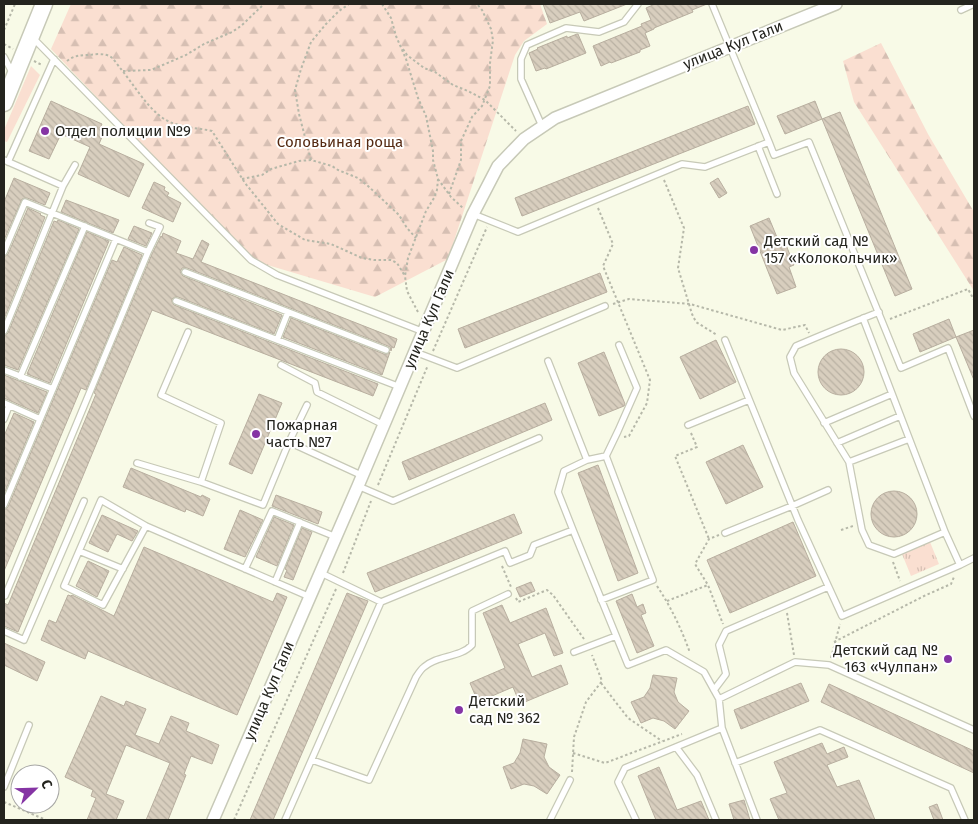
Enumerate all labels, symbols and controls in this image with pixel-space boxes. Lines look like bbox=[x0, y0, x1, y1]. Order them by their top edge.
street label: улица Кул Гали bbox=[680, 17, 786, 73]
place label: Отдел полиции №9 bbox=[55, 122, 191, 140]
marker: Отдел полиции №9 bbox=[39, 125, 51, 137]
park label: Соловьиная роща bbox=[277, 133, 403, 151]
place label: Детский сад № 157 «Колокольчик» bbox=[763, 232, 898, 267]
marker: Детский сад № 157 «Колокольчик» bbox=[748, 244, 760, 256]
street label: улица Кул Гали bbox=[400, 267, 458, 371]
place label: Пожарная часть №7 bbox=[266, 416, 338, 451]
marker: Пожарная часть №7 bbox=[250, 428, 262, 440]
street label: улица Кул Гали bbox=[240, 639, 298, 743]
place label: Детский сад № 163 «Чулпан» bbox=[832, 641, 938, 676]
marker: Детский сад № 163 «Чулпан» bbox=[942, 653, 954, 665]
place label: Детский сад № 362 bbox=[468, 692, 540, 727]
marker: Детский сад № 362 bbox=[453, 704, 465, 716]
north arrow bbox=[10, 764, 60, 814]
text: С bbox=[37, 777, 56, 791]

